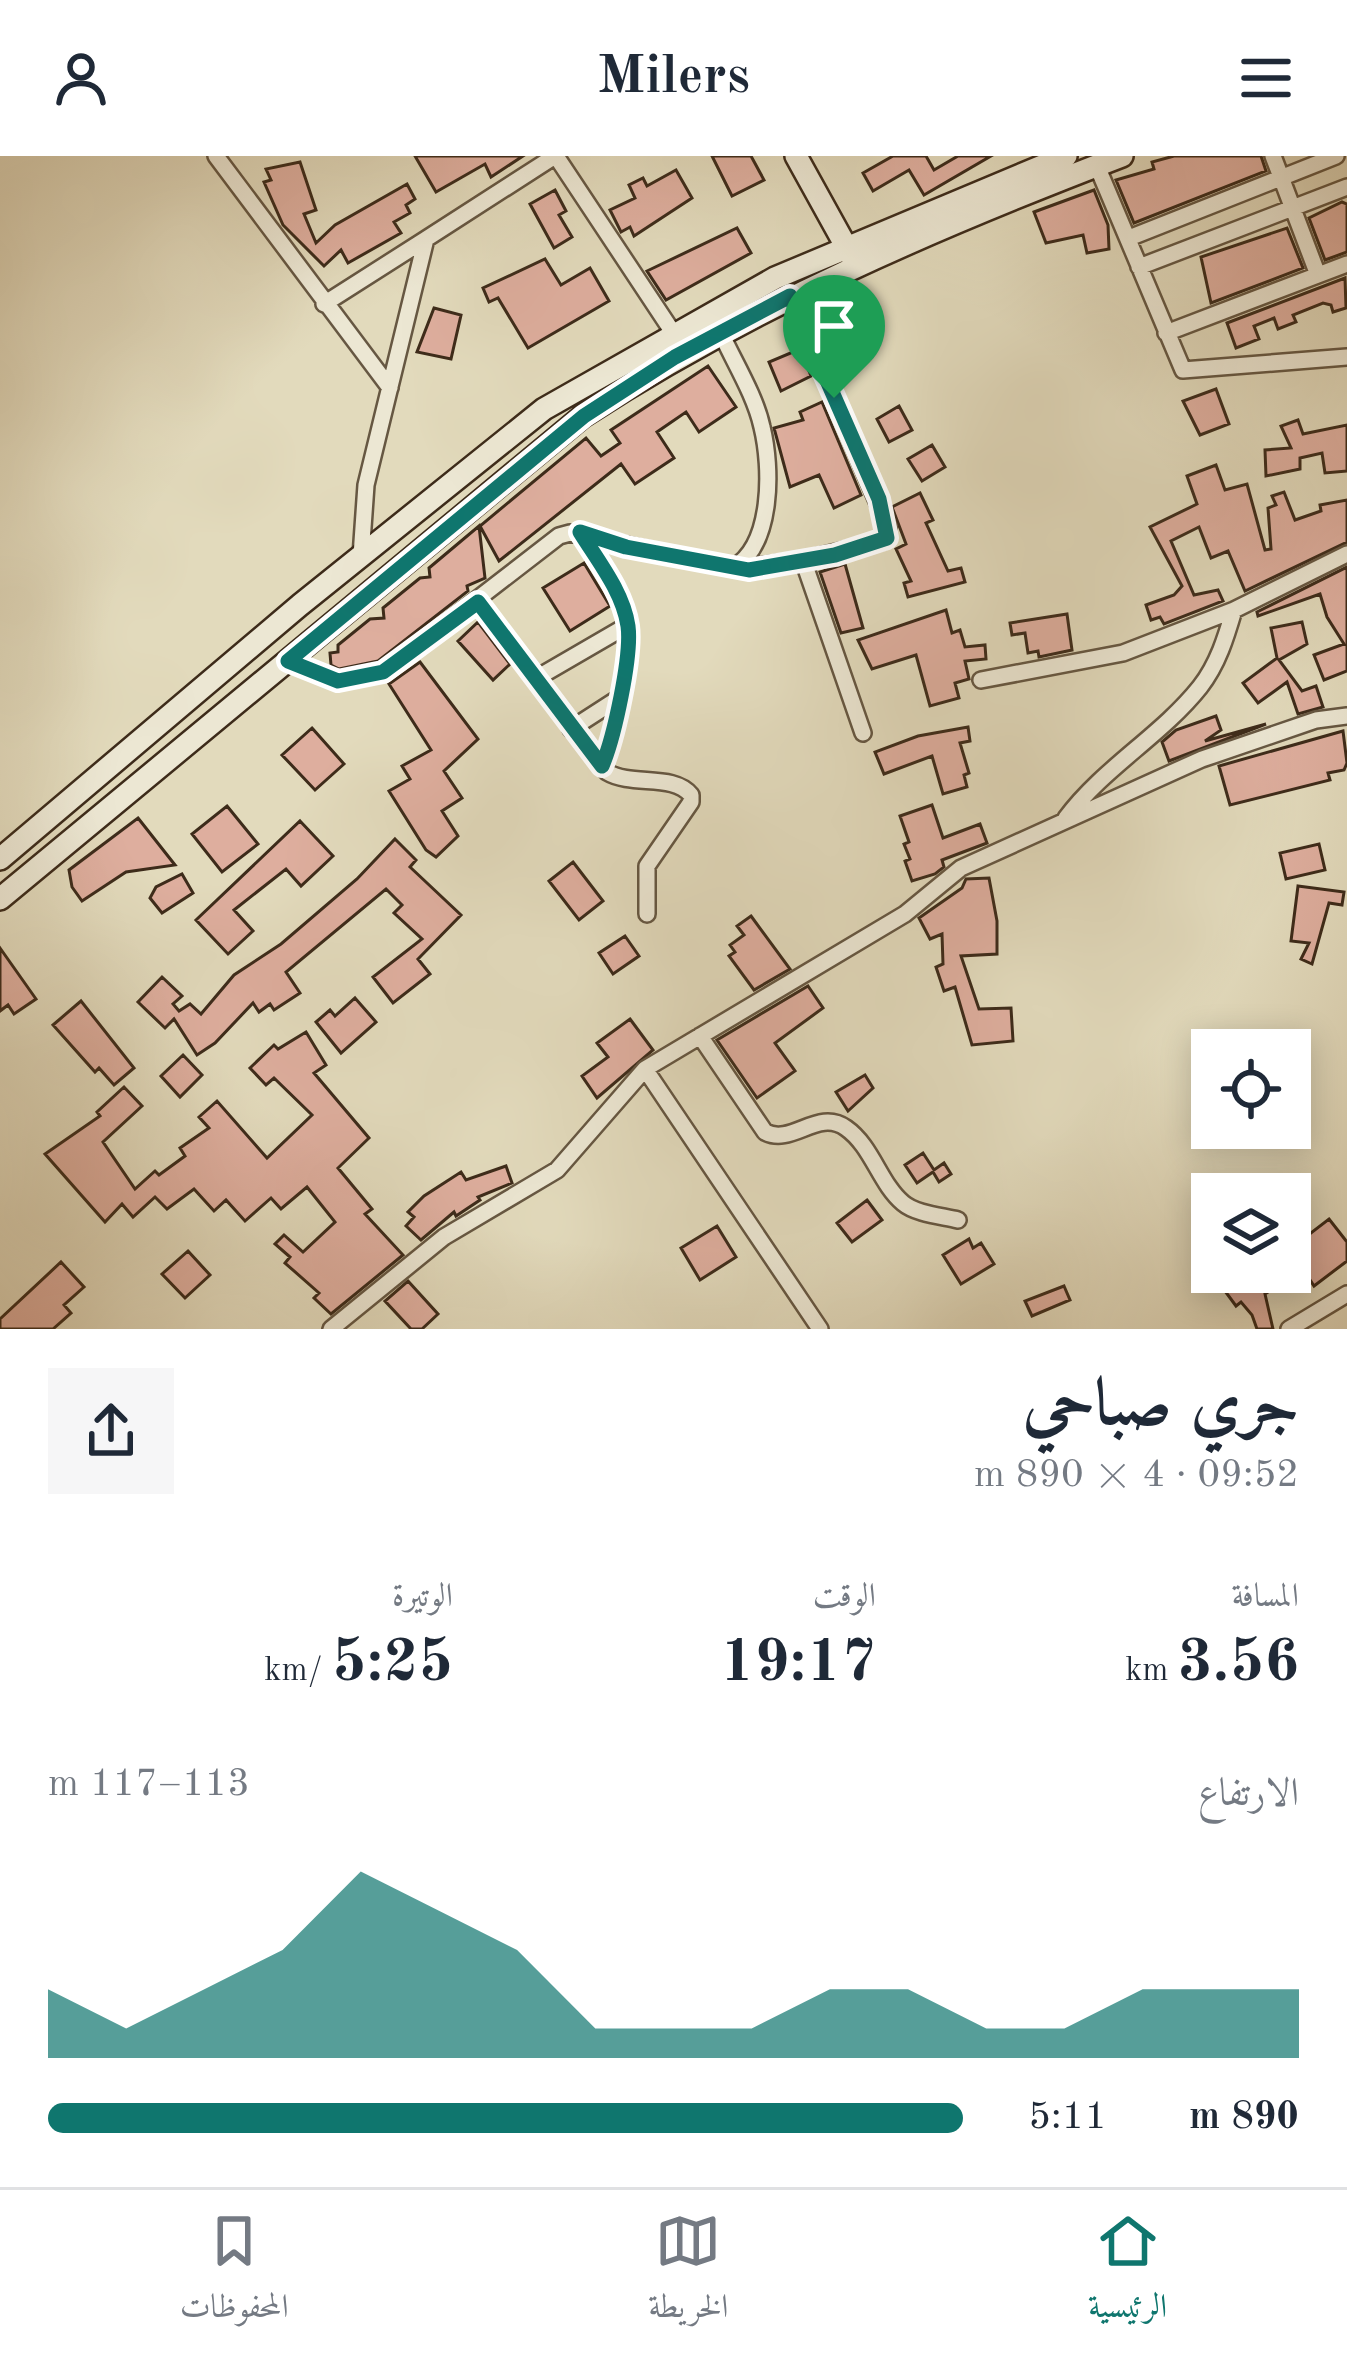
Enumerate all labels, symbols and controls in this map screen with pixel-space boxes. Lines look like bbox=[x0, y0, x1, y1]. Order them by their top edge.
icon: person bbox=[48, 45, 114, 111]
icon: menu bbox=[1233, 45, 1299, 111]
text: Milers bbox=[597, 51, 750, 105]
pin bbox=[783, 275, 885, 398]
icon: arrive bbox=[801, 293, 867, 359]
map controls bbox=[1191, 1029, 1311, 1293]
button: locate bbox=[1191, 1029, 1311, 1149]
button: layers bbox=[1191, 1173, 1311, 1293]
button: share bbox=[48, 1368, 174, 1494]
text: جري صباحي bbox=[1023, 1374, 1299, 1440]
text: 09:52 · 4 × 890 m bbox=[974, 1456, 1299, 1495]
text: الوتيرة bbox=[392, 1581, 453, 1614]
text: الوقت bbox=[813, 1581, 876, 1614]
text: المسافة bbox=[1232, 1581, 1299, 1614]
text: 5:25 bbox=[332, 1634, 453, 1694]
text: 19:17 bbox=[720, 1634, 876, 1694]
text: 3.56 bbox=[1178, 1634, 1299, 1694]
text: /km bbox=[264, 1655, 332, 1688]
text: km bbox=[1125, 1655, 1178, 1688]
text: 113–117 m bbox=[48, 1765, 250, 1804]
text: الارتفاع bbox=[1198, 1775, 1299, 1814]
text: 5:11 bbox=[1028, 2098, 1107, 2137]
text: 890 m bbox=[1189, 2098, 1299, 2137]
tab: المحفوظات bbox=[180, 2208, 289, 2338]
tab: الخريطة bbox=[648, 2208, 728, 2338]
tab: الرئيسية bbox=[1088, 2208, 1167, 2338]

